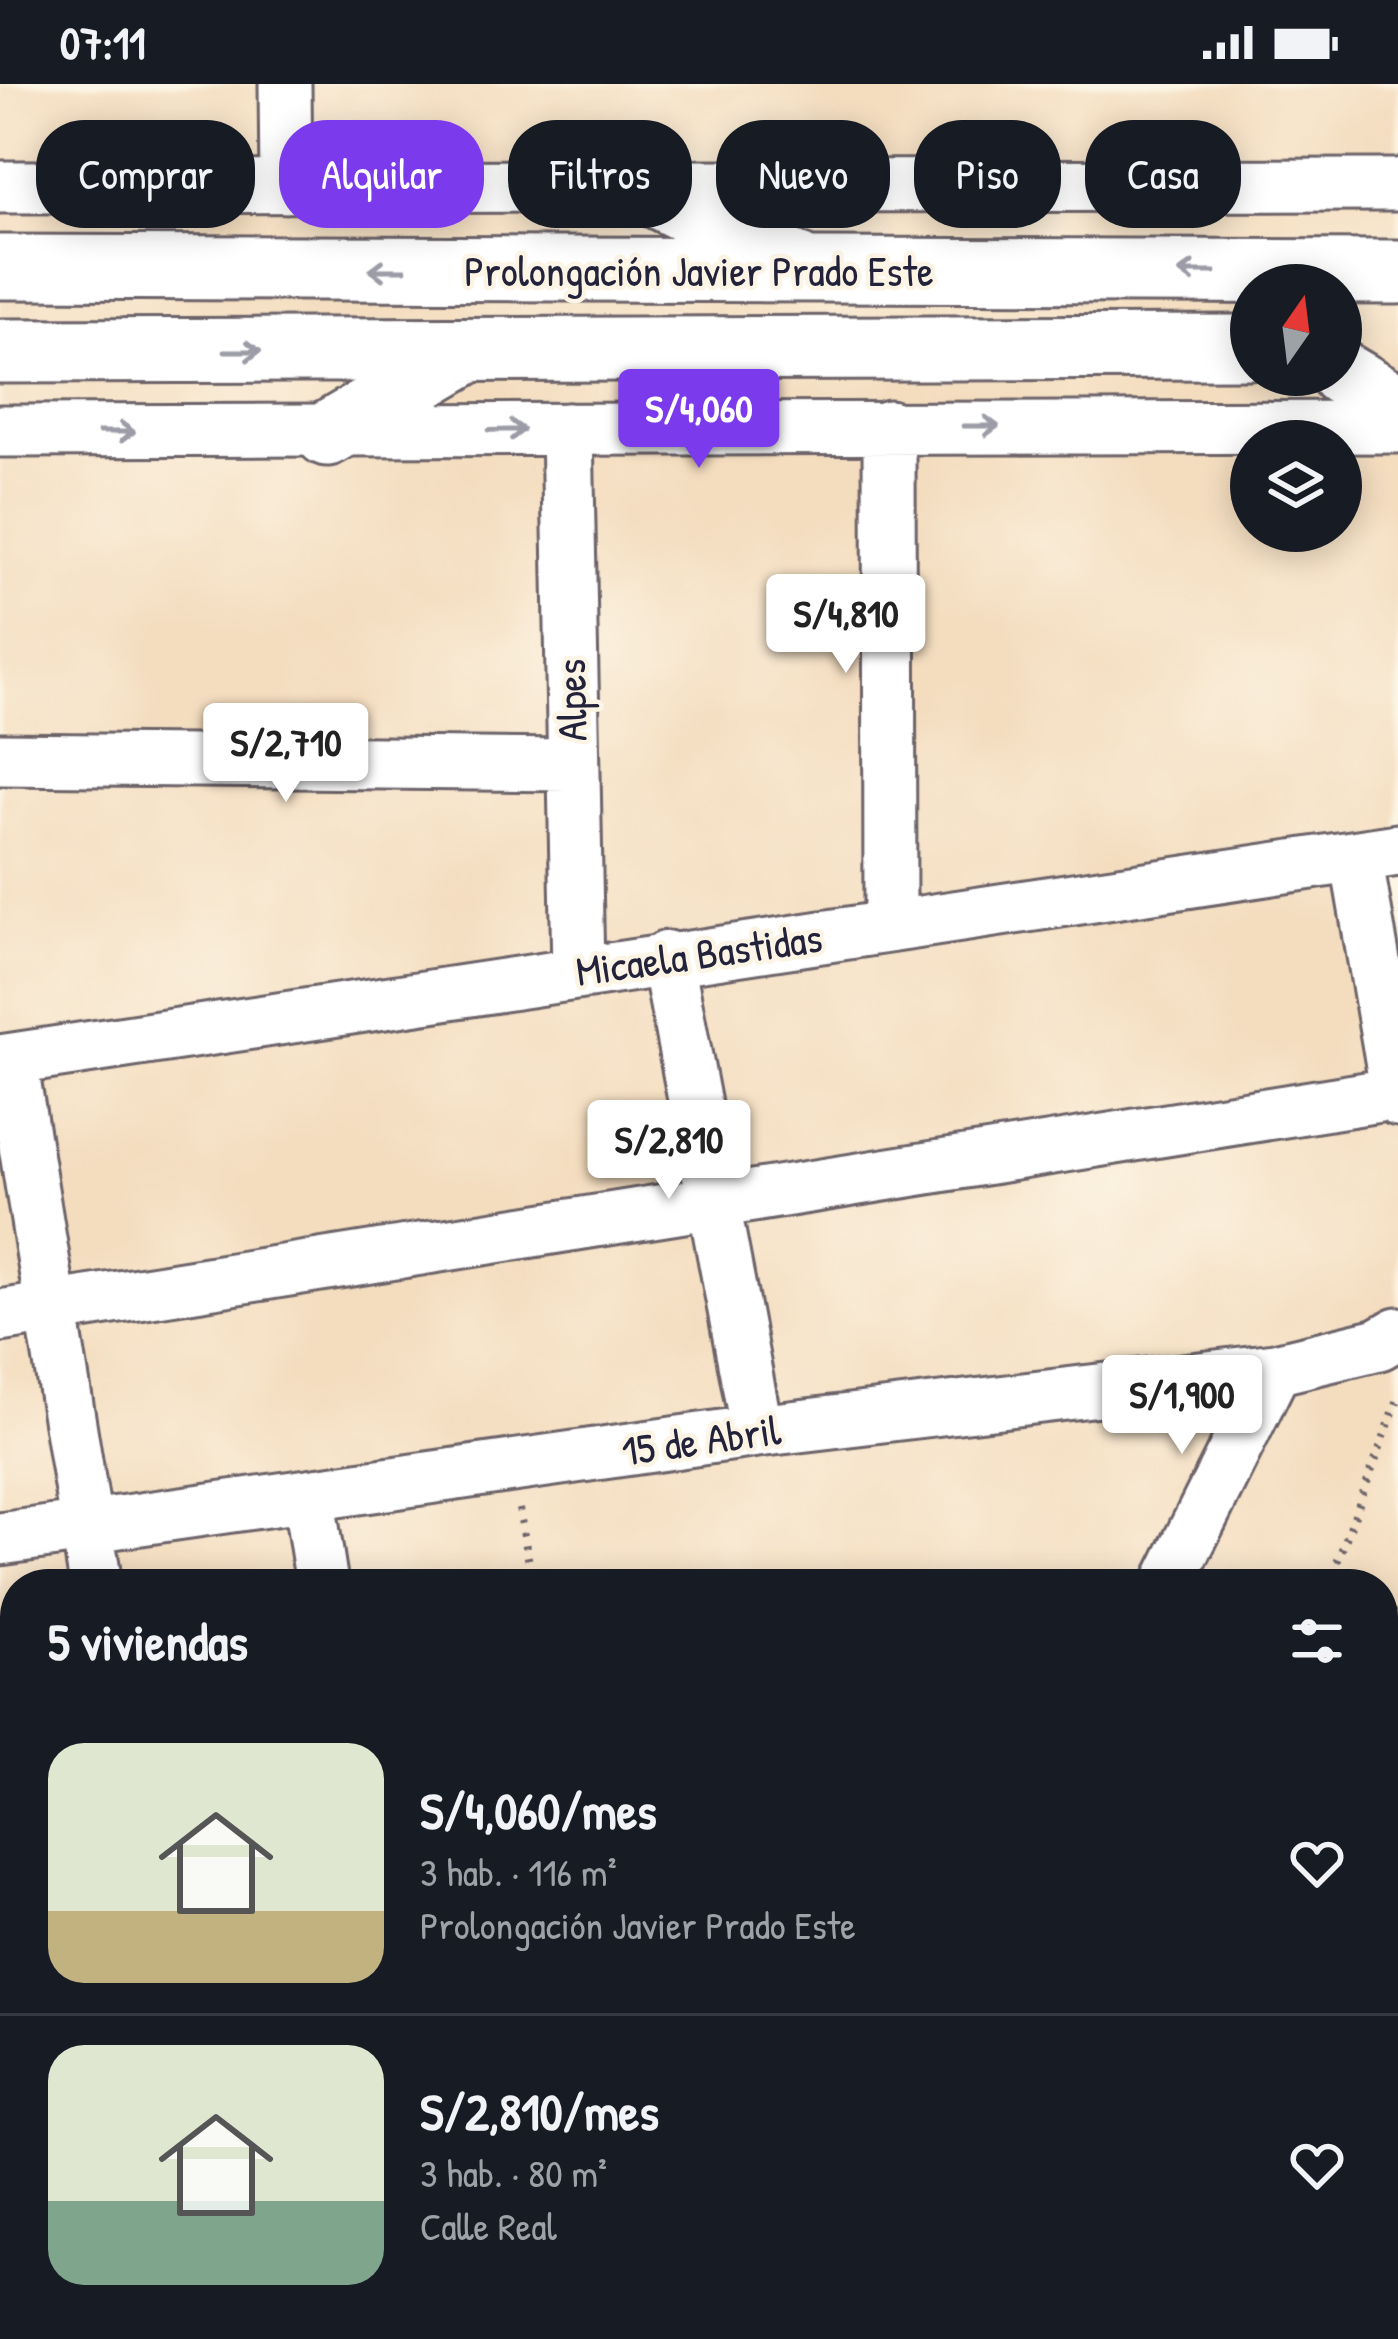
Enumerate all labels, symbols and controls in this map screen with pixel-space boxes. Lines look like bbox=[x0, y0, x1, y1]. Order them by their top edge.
text: 07:11 bbox=[60, 12, 146, 73]
chip: Comprar bbox=[36, 120, 255, 228]
chip: Alquilar bbox=[279, 120, 484, 228]
chip: Filtros bbox=[508, 120, 692, 228]
chip: Nuevo bbox=[716, 120, 890, 228]
chip: Piso bbox=[914, 120, 1061, 228]
chip: Casa bbox=[1085, 120, 1241, 228]
street label: Prolongación Javier Prado Este bbox=[464, 242, 934, 299]
one-way arrow bbox=[368, 259, 407, 281]
one-way arrow bbox=[1178, 261, 1217, 283]
north arrow bbox=[1230, 264, 1362, 396]
map controls bbox=[1230, 264, 1362, 552]
one-way arrow bbox=[223, 340, 262, 362]
pin: S/4,060 bbox=[588, 369, 810, 471]
text: S/4,060 bbox=[645, 381, 753, 434]
one-way arrow bbox=[961, 415, 1000, 437]
one-way arrow bbox=[487, 419, 526, 441]
button: layers bbox=[1230, 420, 1362, 552]
one-way arrow bbox=[97, 421, 136, 443]
pin: S/4,810 bbox=[735, 574, 957, 676]
text: S/4,810 bbox=[793, 586, 899, 639]
street label: Alpes bbox=[541, 658, 600, 742]
pin: S/2,710 bbox=[175, 703, 397, 805]
text: S/2,710 bbox=[230, 715, 342, 768]
street label: Micaela Bastidas bbox=[572, 908, 826, 999]
pin: S/2,810 bbox=[558, 1100, 780, 1202]
text: S/2,810 bbox=[614, 1112, 724, 1165]
pin: S/1,900 bbox=[1071, 1355, 1293, 1457]
text: S/1,900 bbox=[1129, 1367, 1235, 1420]
street label: 15 de Abril bbox=[618, 1400, 785, 1479]
text: 5 viviendas bbox=[48, 1607, 248, 1676]
icon: filters bbox=[1284, 1608, 1350, 1674]
text: S/4,060/mes bbox=[420, 1776, 657, 1845]
icon: home bbox=[144, 1791, 288, 1935]
icon: heart bbox=[1284, 1830, 1350, 1896]
text: 3 hab. · 116 m² bbox=[420, 1845, 617, 1898]
text: Prolongación Javier Prado Este bbox=[420, 1898, 856, 1951]
text: S/2,810/mes bbox=[420, 2077, 659, 2146]
icon: home bbox=[144, 2093, 288, 2237]
icon: heart bbox=[1284, 2132, 1350, 2198]
text: 3 hab. · 80 m² bbox=[420, 2146, 607, 2199]
text: Calle Real bbox=[420, 2199, 557, 2252]

